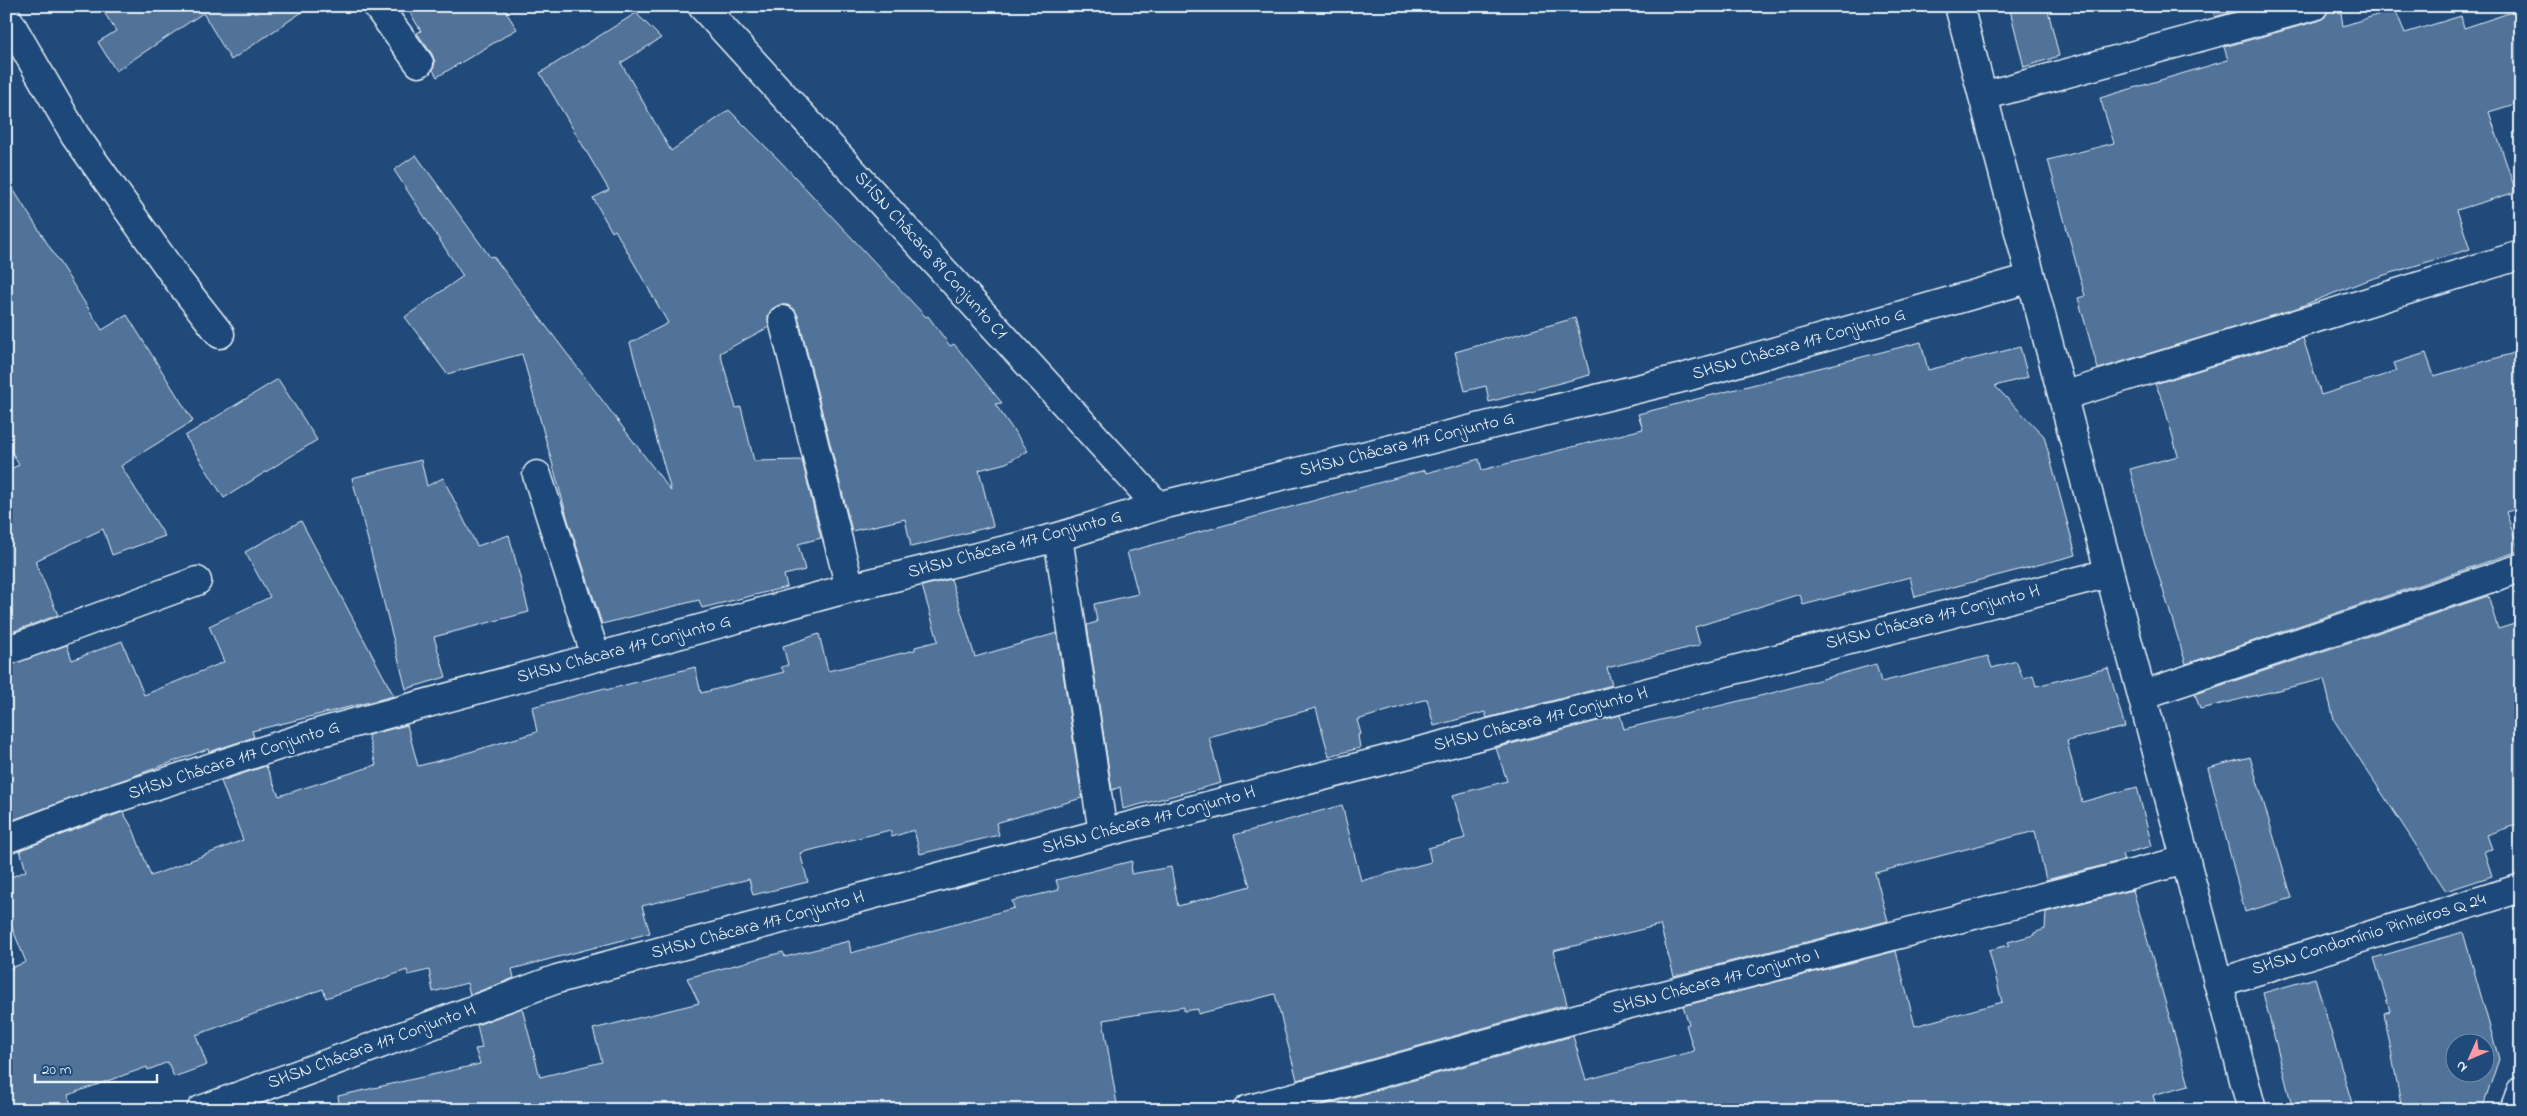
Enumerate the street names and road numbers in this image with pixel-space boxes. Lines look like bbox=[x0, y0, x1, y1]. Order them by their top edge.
street label: SHSN Chácara 89 Conjunto C1 bbox=[847, 166, 1013, 346]
street label: SHSN Chácara 117 Conjunto G bbox=[1689, 302, 1909, 388]
street label: SHSN Chácara 117 Conjunto G bbox=[1297, 406, 1517, 484]
street label: SHSN Chácara 117 Conjunto G bbox=[905, 504, 1125, 586]
street label: SHSN Chácara 117 Conjunto H bbox=[1823, 579, 2043, 657]
street label: SHSN Chácara 117 Conjunto G bbox=[514, 609, 734, 691]
street label: SHSN Chácara 117 Conjunto H bbox=[1431, 681, 1651, 759]
street label: SHSN Chácara 117 Conjunto G bbox=[125, 715, 343, 807]
street label: SHSN Chácara 117 Conjunto H bbox=[1039, 780, 1259, 862]
street label: SHSN Chácara 117 Conjunto H bbox=[648, 885, 868, 967]
street label: SHSN Condomínio Pinheiros Q 24 bbox=[2249, 887, 2490, 983]
street label: SHSN Chácara 117 Conjunto I bbox=[1609, 942, 1823, 1022]
street label: SHSN Chácara 117 Conjunto H bbox=[264, 997, 480, 1097]

